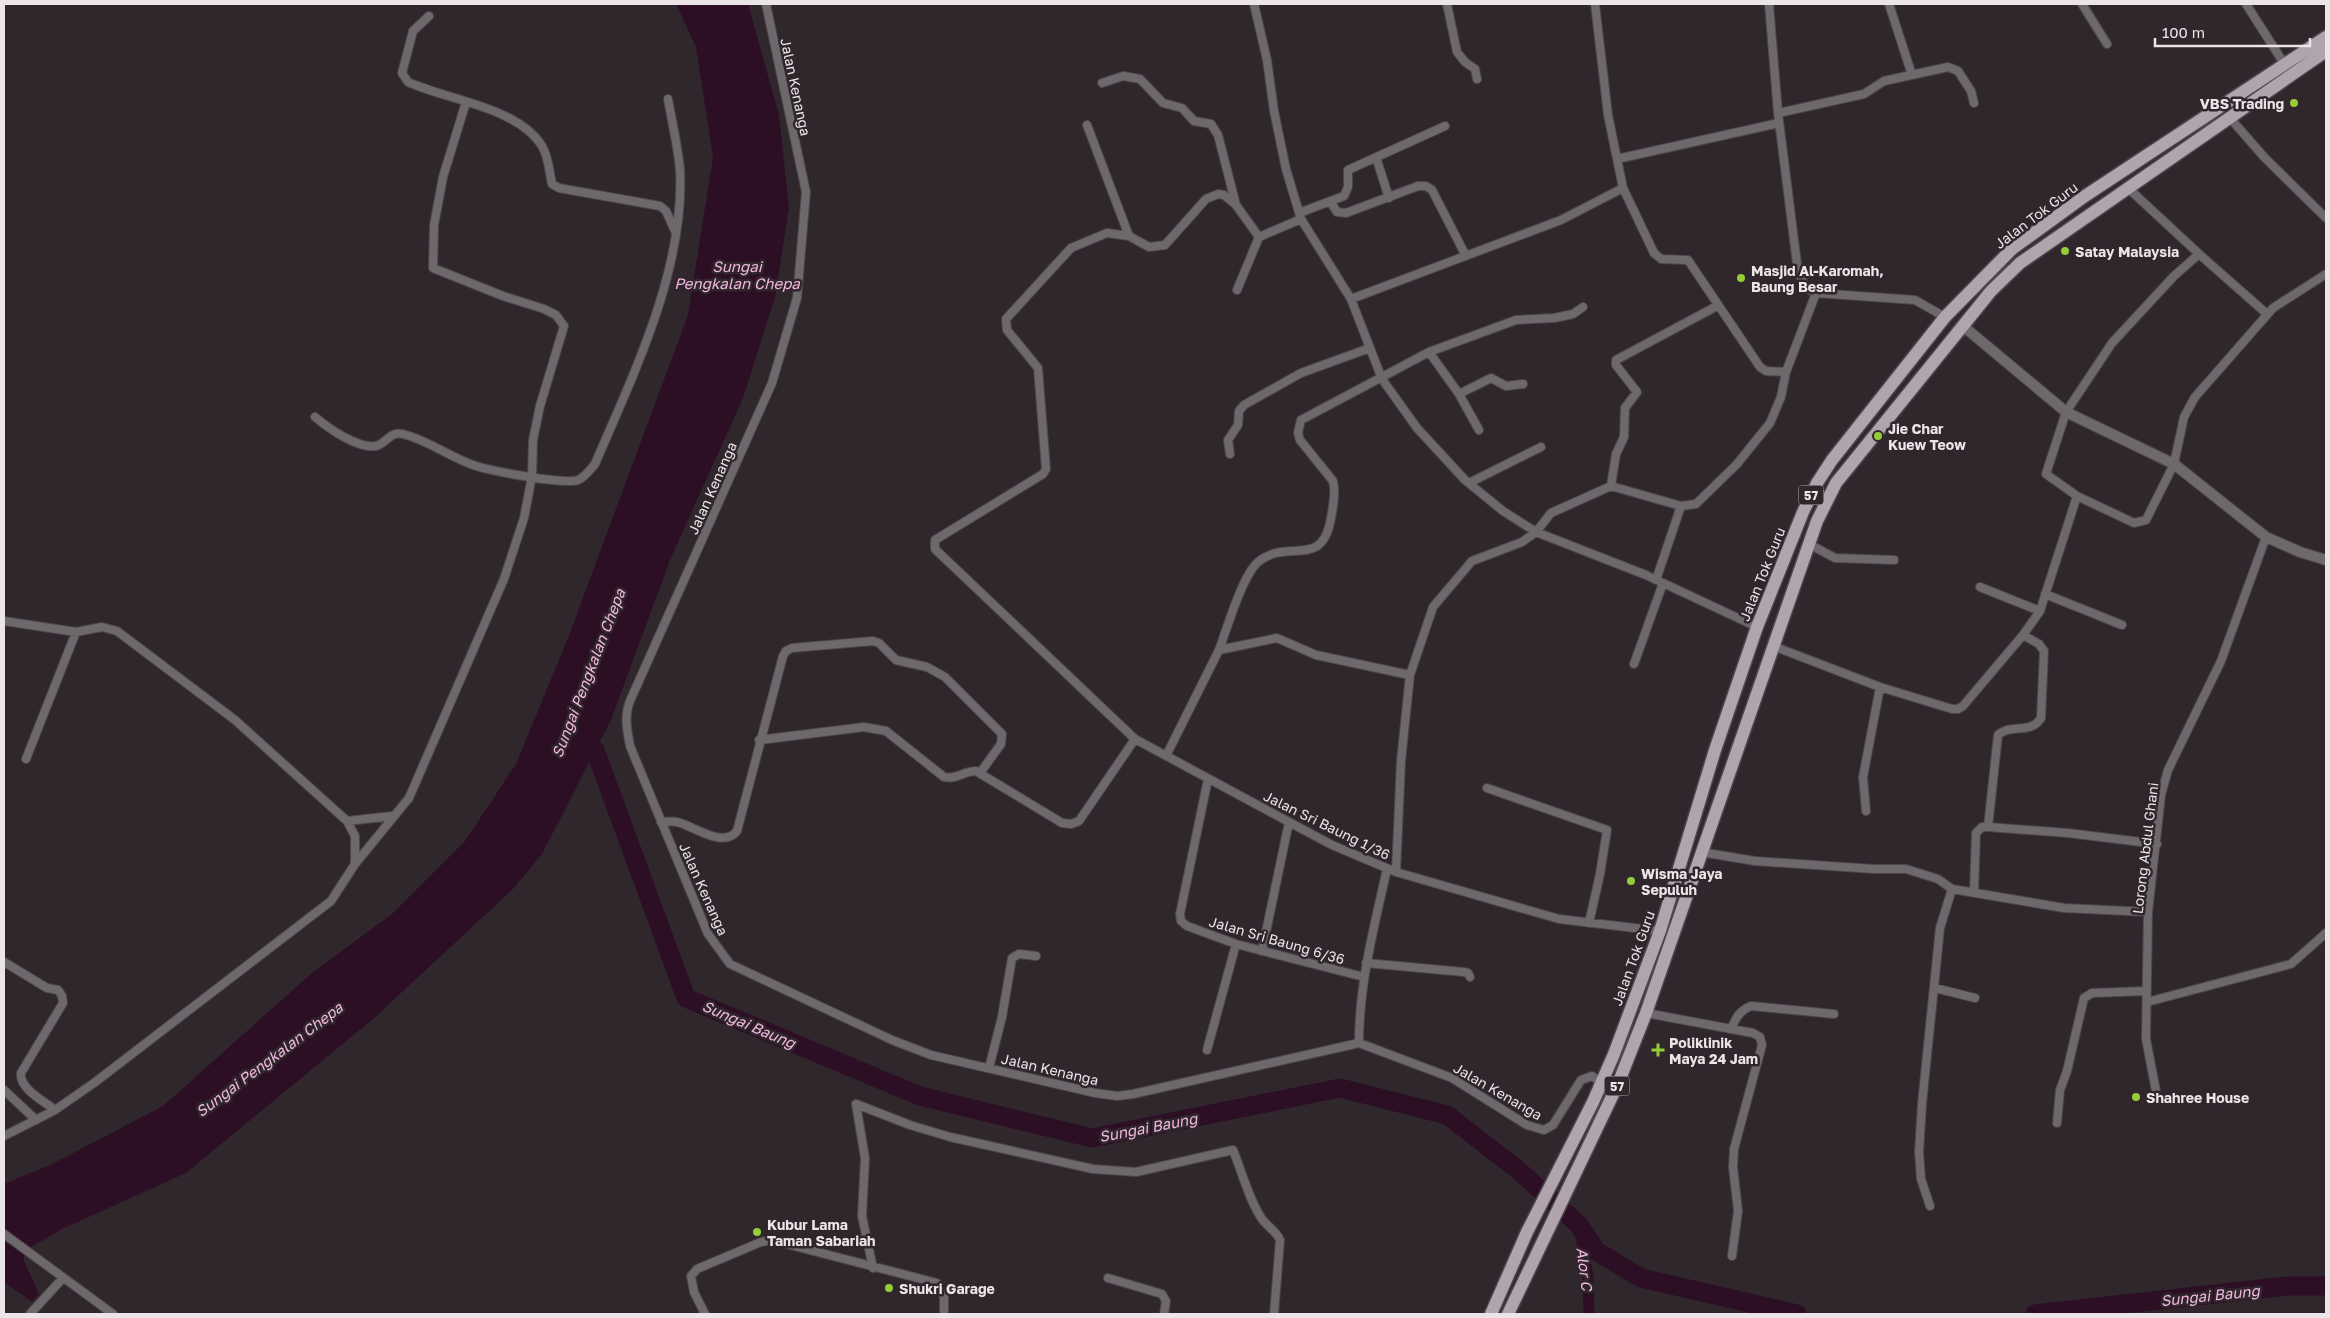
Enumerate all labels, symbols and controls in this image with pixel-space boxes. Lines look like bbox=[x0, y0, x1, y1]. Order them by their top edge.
scale bar bbox=[2155, 15, 2310, 47]
text: 100 m bbox=[2162, 23, 2205, 41]
street label: Jalan Kenanga bbox=[777, 37, 815, 137]
place label: VBS Trading bbox=[2200, 95, 2284, 112]
marker: VBS Trading bbox=[2288, 97, 2300, 109]
street label: Jalan Tok Guru bbox=[1991, 178, 2081, 252]
place label: Satay Malaysia bbox=[2075, 243, 2179, 260]
marker: Satay Malaysia bbox=[2059, 245, 2071, 257]
water label: Sungai Pengkalan Chepa bbox=[674, 257, 800, 293]
place label: Masjid Al-Karomah, Baung Besar bbox=[1751, 262, 1884, 295]
marker: Masjid Al-Karomah, Baung Besar bbox=[1735, 272, 1747, 284]
place label: Jie Char Kuew Teow bbox=[1888, 420, 1966, 453]
marker: Jie Char Kuew Teow bbox=[1872, 430, 1884, 442]
street label: Jalan Kenanga bbox=[684, 439, 740, 537]
road number: 57 bbox=[1798, 486, 1824, 504]
street label: Jalan Tok Guru bbox=[1735, 525, 1789, 623]
water label: Sungai Pengkalan Chepa bbox=[548, 586, 630, 760]
street label: Lorong Abdul Ghani bbox=[2128, 781, 2162, 915]
street label: Jalan Sri Baung 1/36 bbox=[1261, 787, 1393, 863]
street label: Jalan Kenanga bbox=[676, 840, 732, 938]
place label: Wisma Jaya Sepuluh bbox=[1641, 865, 1722, 898]
marker: Wisma Jaya Sepuluh bbox=[1625, 875, 1637, 887]
street label: Jalan Tok Guru bbox=[1608, 908, 1658, 1008]
street label: Jalan Sri Baung 6/36 bbox=[1207, 913, 1347, 967]
water label: Sungai Baung bbox=[699, 996, 800, 1053]
water label: Sungai Pengkalan Chepa bbox=[192, 998, 347, 1121]
place label: Poliklinik Maya 24 Jam bbox=[1669, 1034, 1758, 1067]
marker: Poliklinik Maya 24 Jam bbox=[1651, 1043, 1665, 1057]
street label: Jalan Kenanga bbox=[1000, 1050, 1100, 1088]
street label: Jalan Kenanga bbox=[1451, 1059, 1545, 1123]
road number: 57 bbox=[1604, 1076, 1630, 1096]
place label: Shahree House bbox=[2146, 1089, 2249, 1106]
marker: Shahree House bbox=[2130, 1091, 2142, 1103]
water label: Sungai Baung bbox=[1097, 1108, 1200, 1146]
place label: Kubur Lama Taman Sabariah bbox=[767, 1216, 876, 1249]
marker: Kubur Lama Taman Sabariah bbox=[751, 1226, 763, 1238]
water label: Alor C bbox=[1573, 1246, 1597, 1293]
place label: Shukri Garage bbox=[899, 1280, 995, 1297]
water label: Sungai Baung bbox=[2160, 1281, 2262, 1310]
marker: Shukri Garage bbox=[883, 1282, 895, 1294]

